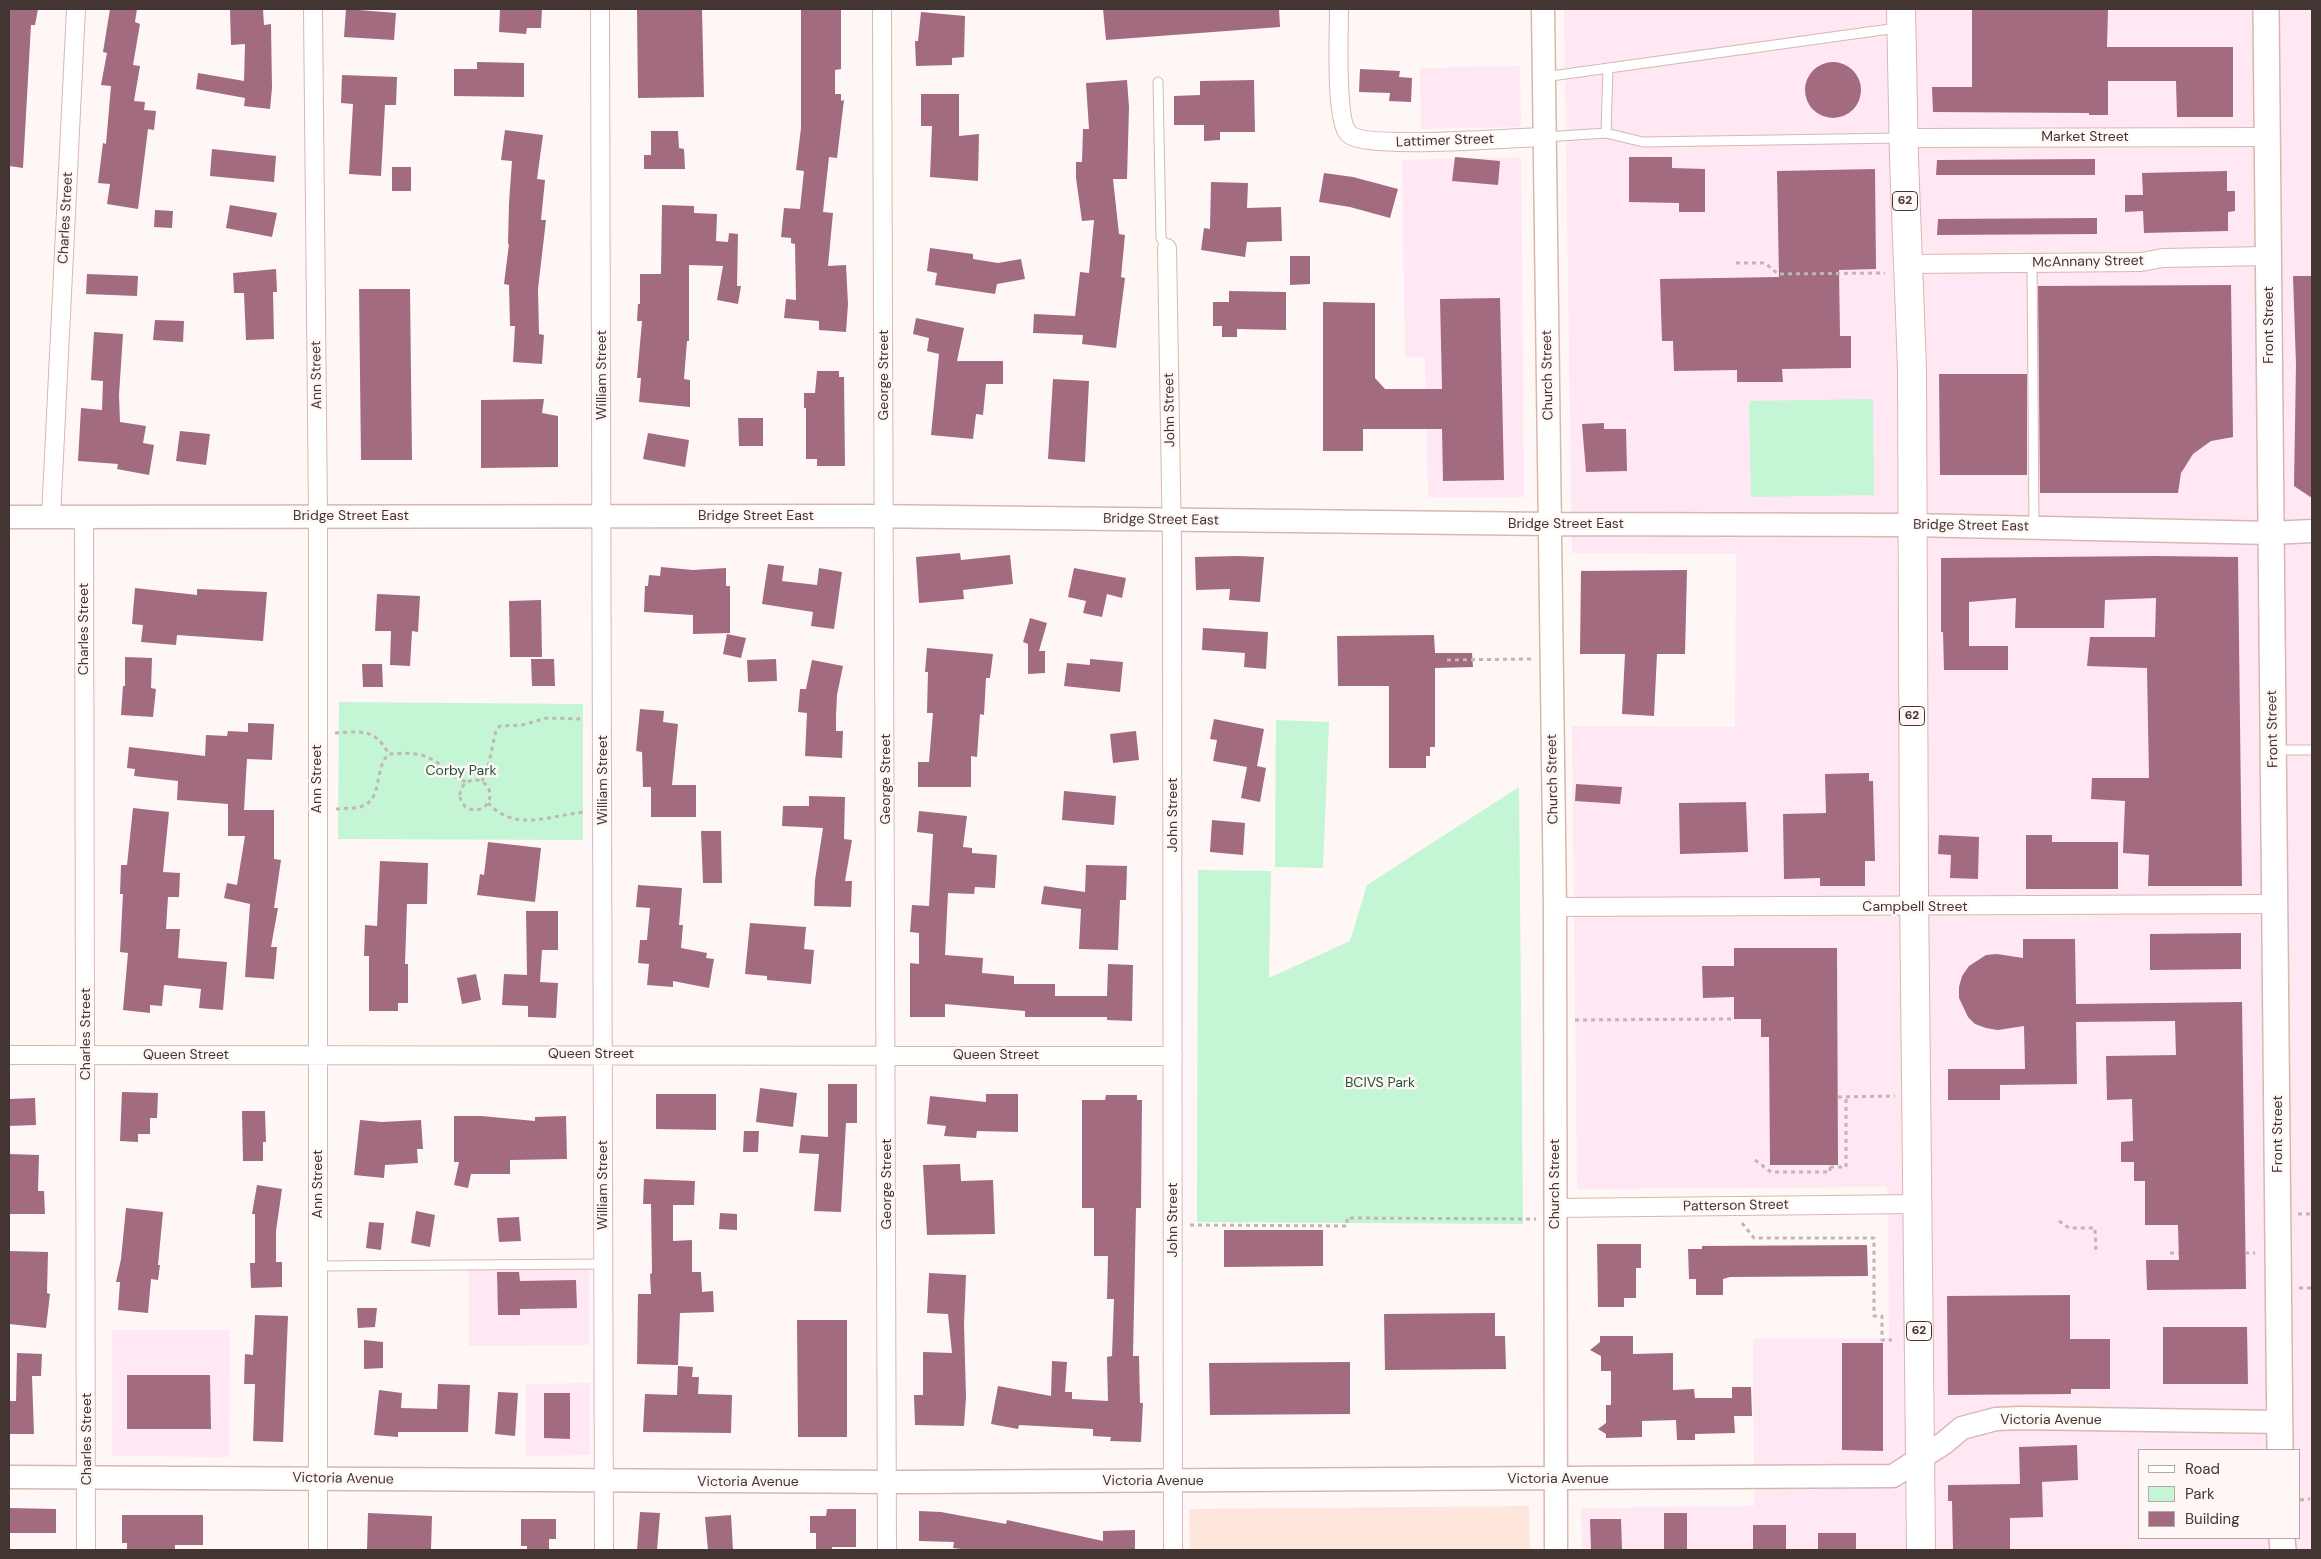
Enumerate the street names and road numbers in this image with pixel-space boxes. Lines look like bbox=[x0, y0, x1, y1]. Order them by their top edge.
street label: Market Street bbox=[2041, 129, 2129, 145]
street label: Lattimer Street bbox=[1396, 131, 1494, 151]
street label: Charles Street bbox=[55, 171, 77, 265]
road number: 62 bbox=[1892, 192, 1918, 210]
street label: McAnnany Street bbox=[2032, 253, 2144, 271]
street label: Front Street bbox=[2261, 286, 2277, 364]
street label: William Street bbox=[594, 330, 610, 420]
street label: George Street bbox=[876, 330, 892, 420]
street label: Church Street bbox=[1539, 330, 1557, 420]
street label: Ann Street bbox=[308, 340, 326, 410]
street label: John Street bbox=[1161, 372, 1179, 448]
street label: Bridge Street East bbox=[293, 508, 409, 524]
street label: Bridge Street East bbox=[698, 508, 814, 524]
street label: Bridge Street East bbox=[1103, 511, 1219, 529]
street label: Bridge Street East bbox=[1508, 516, 1624, 532]
street label: Bridge Street East bbox=[1913, 517, 2029, 535]
street label: Charles Street bbox=[76, 583, 92, 675]
street label: Front Street bbox=[2264, 690, 2282, 768]
road number: 62 bbox=[1900, 706, 1924, 726]
street label: George Street bbox=[878, 734, 894, 824]
street label: Church Street bbox=[1544, 734, 1562, 824]
street label: William Street bbox=[595, 735, 611, 825]
street label: Ann Street bbox=[309, 745, 325, 813]
street label: John Street bbox=[1165, 778, 1181, 852]
street label: Campbell Street bbox=[1862, 899, 1968, 915]
street label: Charles Street bbox=[78, 988, 94, 1080]
street label: Queen Street bbox=[548, 1046, 634, 1062]
street label: Queen Street bbox=[143, 1047, 229, 1063]
street label: Queen Street bbox=[953, 1047, 1039, 1063]
street label: Front Street bbox=[2270, 1095, 2286, 1173]
street label: George Street bbox=[879, 1139, 895, 1229]
street label: Church Street bbox=[1547, 1139, 1563, 1229]
street label: William Street bbox=[595, 1140, 611, 1230]
street label: Ann Street bbox=[310, 1150, 326, 1218]
street label: John Street bbox=[1165, 1183, 1181, 1257]
street label: Patterson Street bbox=[1683, 1197, 1789, 1215]
road number: 62 bbox=[1906, 1322, 1932, 1340]
street label: Charles Street bbox=[79, 1393, 95, 1485]
street label: Victoria Avenue bbox=[2000, 1412, 2102, 1428]
street label: Victoria Avenue bbox=[292, 1470, 394, 1488]
street label: Victoria Avenue bbox=[1507, 1471, 1609, 1487]
street label: Victoria Avenue bbox=[1102, 1473, 1204, 1489]
street label: Victoria Avenue bbox=[697, 1474, 799, 1490]

